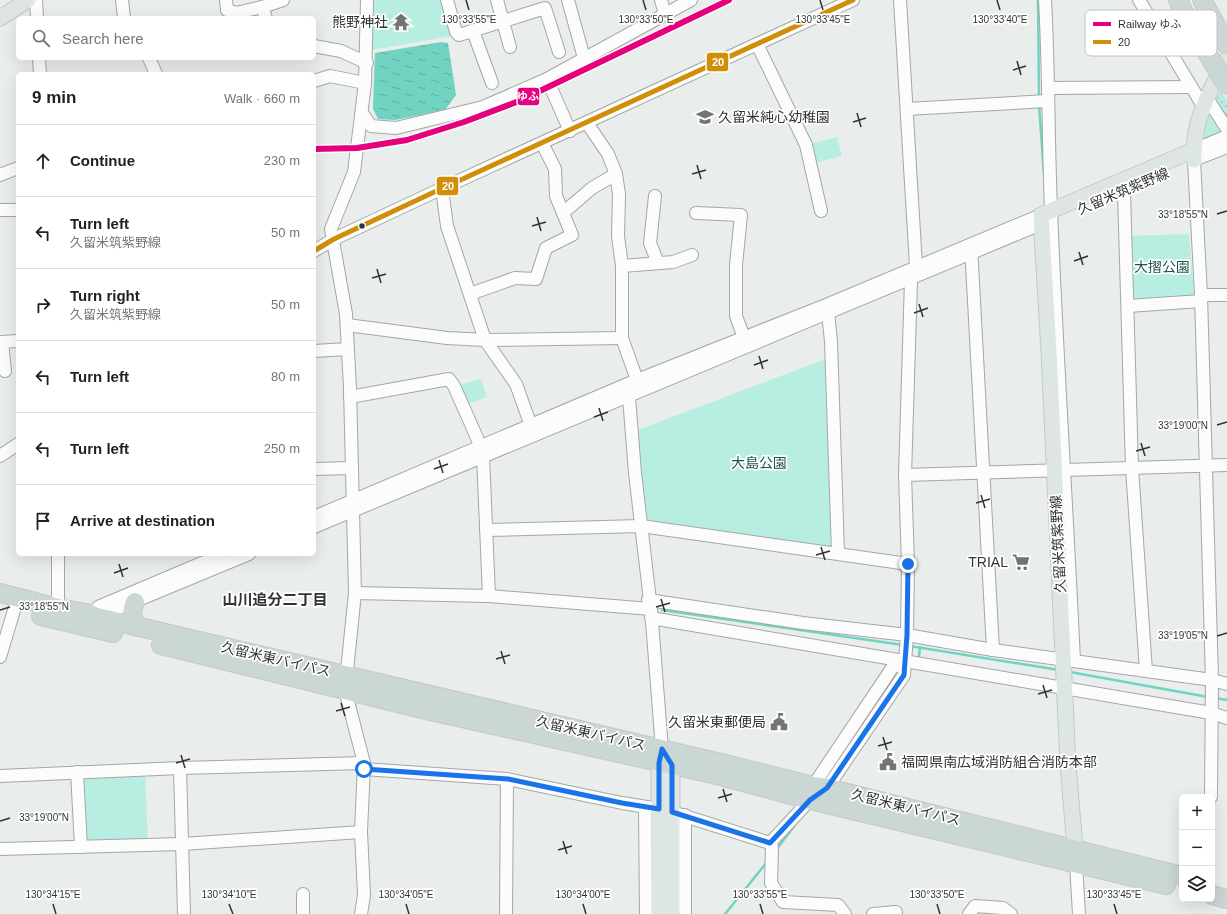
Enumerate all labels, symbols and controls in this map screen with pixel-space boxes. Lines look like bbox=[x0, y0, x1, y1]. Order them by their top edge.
legend bbox=[1085, 10, 1217, 56]
temple icon: 熊野神社 bbox=[391, 12, 411, 32]
place label: 熊野神社 bbox=[332, 14, 388, 30]
text: 130°33'55"E bbox=[441, 14, 497, 25]
text: 130°33'50"E bbox=[618, 14, 674, 25]
text: 130°33'45"E bbox=[795, 14, 851, 25]
text: 130°33'40"E bbox=[972, 14, 1028, 25]
search box bbox=[16, 16, 316, 60]
text: Railway ゆふ bbox=[1118, 18, 1181, 30]
icon: search bbox=[30, 27, 52, 49]
text: Search here bbox=[62, 30, 144, 47]
text: 20 bbox=[1118, 36, 1130, 48]
line badge: 20 bbox=[706, 52, 729, 72]
text: 20 bbox=[712, 56, 724, 68]
line badge: ゆふ bbox=[517, 87, 540, 106]
text: 9 min bbox=[32, 88, 76, 107]
text: ゆふ bbox=[517, 90, 539, 102]
text: Walk · 660 m bbox=[224, 91, 300, 106]
school or university icon: 久留米純心幼稚園 bbox=[695, 107, 715, 127]
place label: 久留米純心幼稚園 bbox=[718, 109, 830, 125]
icon: ahead bbox=[32, 150, 54, 172]
text: Continue bbox=[70, 152, 135, 169]
text: 230 m bbox=[264, 153, 300, 168]
street label: 久留米筑紫野線 bbox=[1075, 164, 1171, 218]
line badge: 20 bbox=[436, 176, 459, 196]
text: 20 bbox=[442, 180, 454, 192]
text: 33°18'55"N bbox=[1158, 209, 1208, 220]
text: Turn left bbox=[70, 215, 129, 232]
unlabelled marker bbox=[357, 221, 367, 231]
icon: left bbox=[32, 222, 54, 244]
text: 50 m bbox=[271, 225, 300, 240]
text: 久留米筑紫野線 bbox=[70, 235, 161, 250]
park label: 大摺公園 bbox=[1134, 259, 1190, 275]
text: Turn right bbox=[70, 287, 140, 304]
icon: right bbox=[32, 294, 54, 316]
text: 50 m bbox=[271, 297, 300, 312]
text: 久留米筑紫野線 bbox=[70, 307, 161, 322]
icon: left bbox=[32, 366, 54, 388]
text: Turn left bbox=[70, 368, 129, 385]
text: 80 m bbox=[271, 369, 300, 384]
text: 33°19'00"N bbox=[1158, 420, 1208, 431]
icon: left bbox=[32, 438, 54, 460]
text: Turn left bbox=[70, 440, 129, 457]
text: 250 m bbox=[264, 441, 300, 456]
park label: 大島公園 bbox=[731, 455, 787, 471]
street label: 久留米筑紫野線 bbox=[1047, 495, 1069, 593]
icon: arrive bbox=[32, 510, 54, 532]
text: Arrive at destination bbox=[70, 512, 215, 529]
supermarket icon: TRIAL bbox=[1011, 552, 1031, 572]
place label: TRIAL bbox=[968, 554, 1008, 570]
route end bbox=[899, 555, 917, 573]
district label: 山川追分二丁目 bbox=[222, 591, 328, 608]
text: 33°18'55"N bbox=[19, 601, 69, 612]
text: 33°19'05"N bbox=[1158, 630, 1208, 641]
street label: 久留米東バイパス bbox=[220, 639, 332, 679]
public building icon: 久留米東郵便局 bbox=[769, 712, 789, 732]
street label: 久留米東バイパス bbox=[535, 713, 647, 753]
place label: 久留米東郵便局 bbox=[668, 714, 766, 730]
public building icon: 福岡県南広域消防組合消防本部 bbox=[878, 752, 898, 772]
place label: 福岡県南広域消防組合消防本部 bbox=[901, 754, 1097, 770]
route start bbox=[355, 760, 373, 778]
street label: 久留米東バイパス bbox=[850, 786, 962, 828]
map controls bbox=[1179, 794, 1215, 902]
button: + bbox=[1179, 794, 1215, 830]
text: 33°19'00"N bbox=[19, 812, 69, 823]
button: − bbox=[1179, 830, 1215, 866]
button: layers bbox=[1179, 866, 1215, 902]
text: 130°34'15"E bbox=[25, 889, 81, 900]
text: 130°34'10"E bbox=[201, 889, 257, 900]
text: 130°34'05"E bbox=[378, 889, 434, 900]
text: 130°34'00"E bbox=[555, 889, 611, 900]
text: 130°33'55"E bbox=[732, 889, 788, 900]
text: 130°33'50"E bbox=[909, 889, 965, 900]
text: 130°33'45"E bbox=[1086, 889, 1142, 900]

